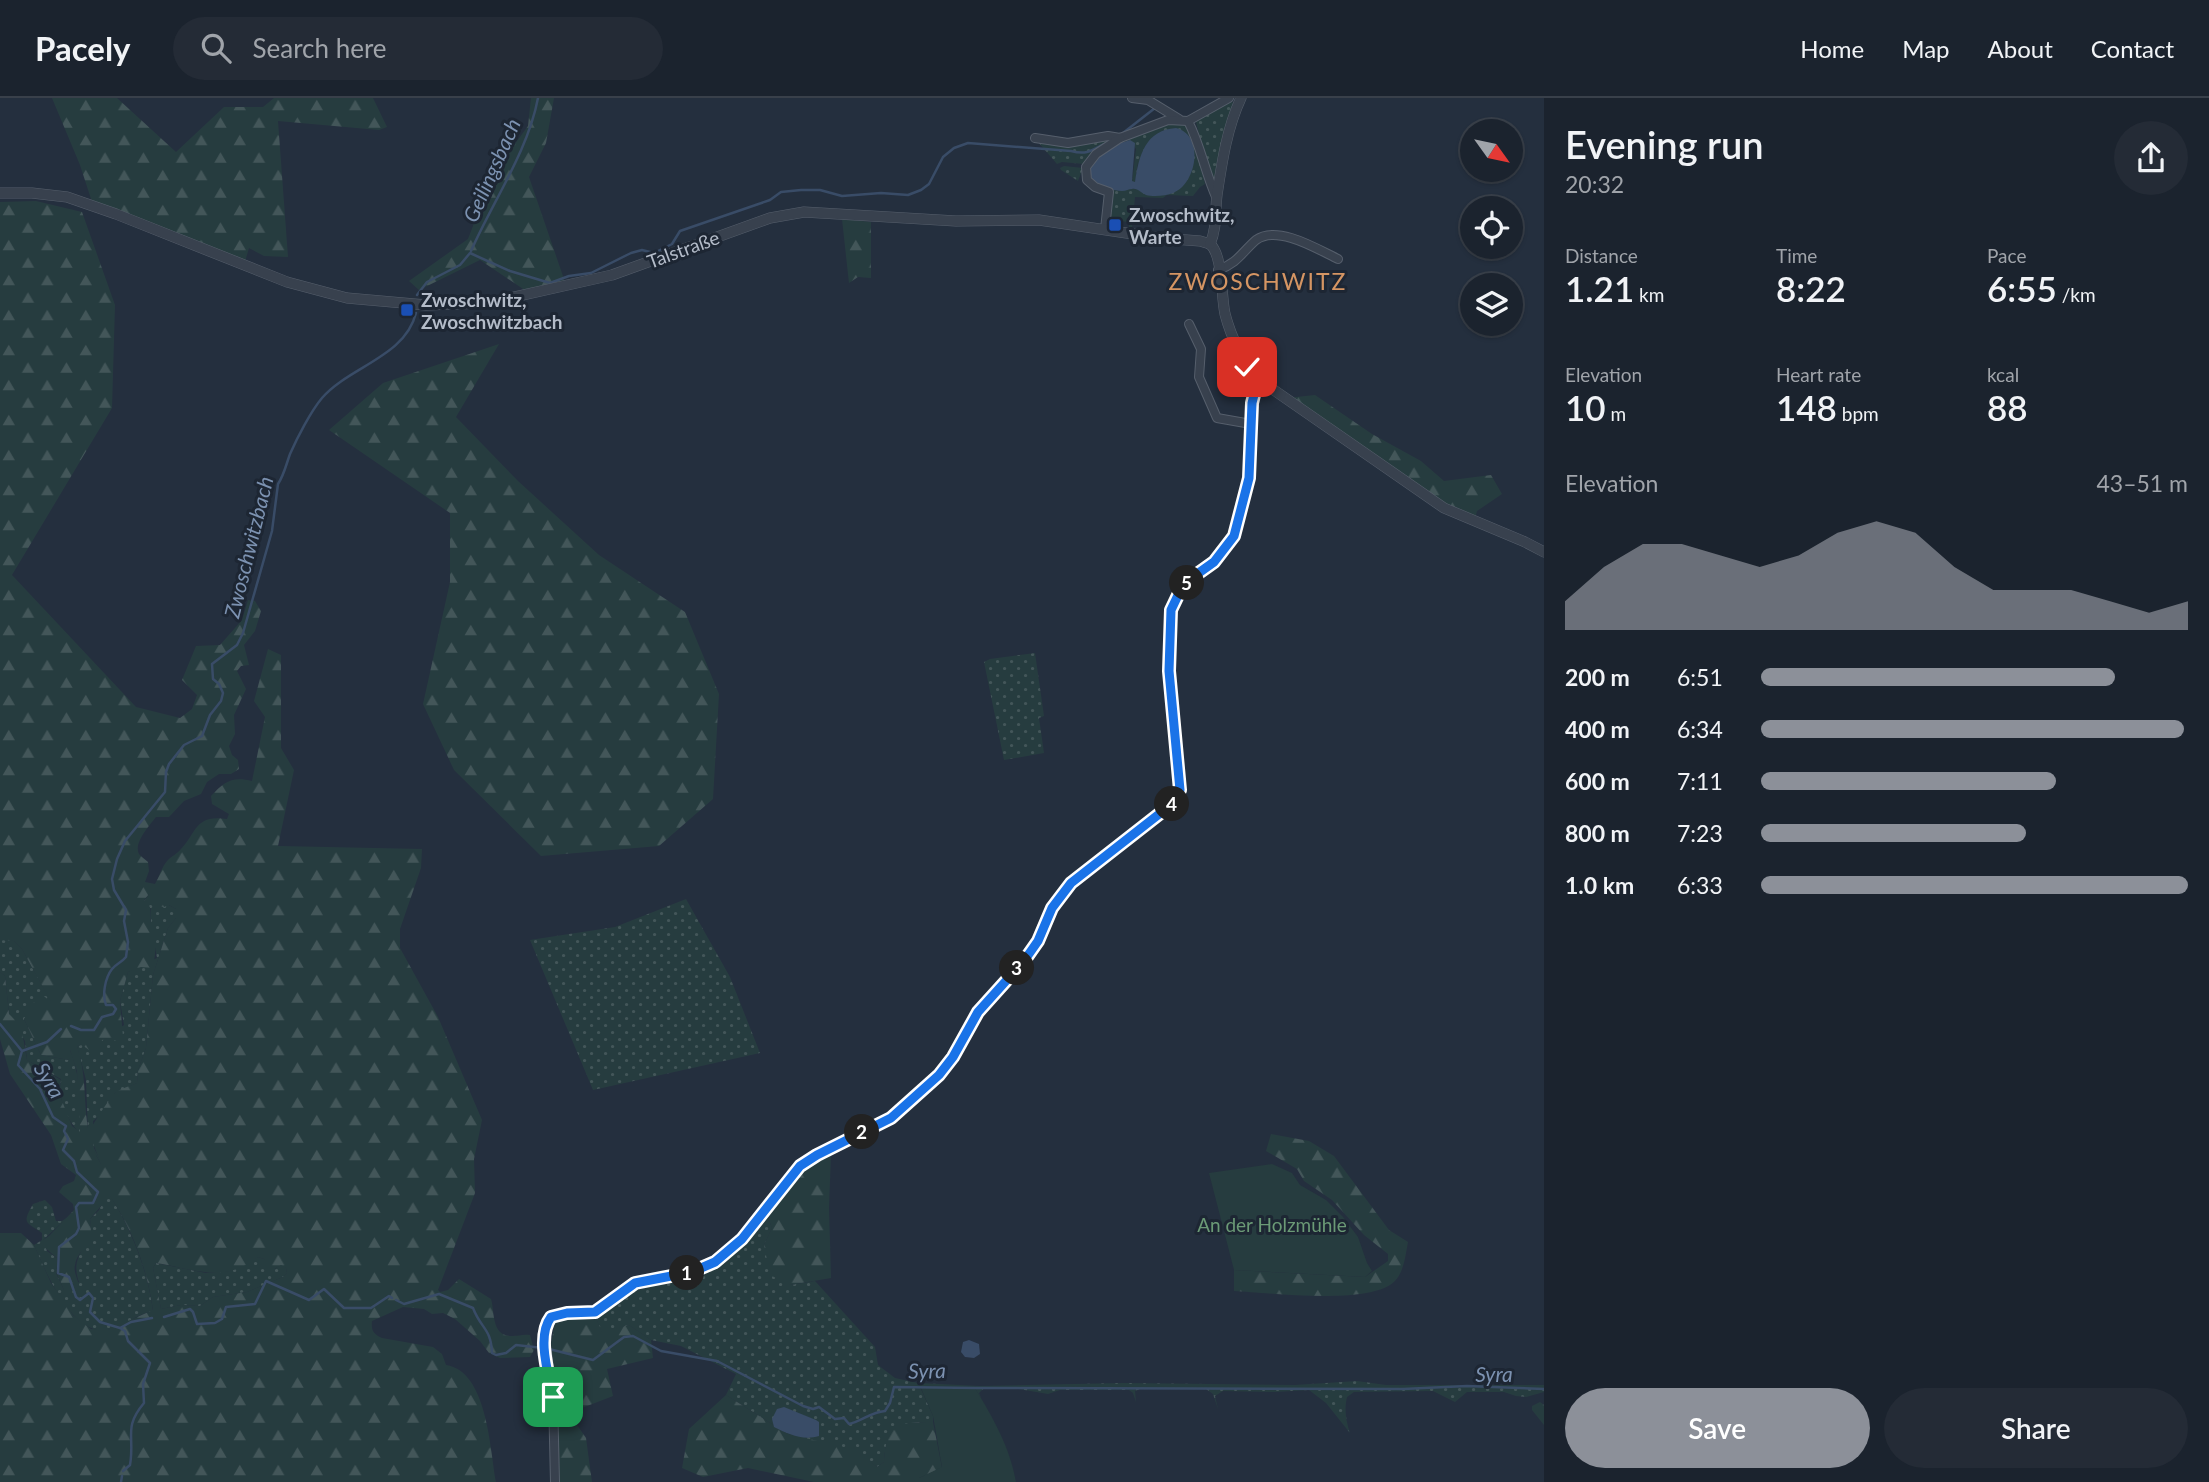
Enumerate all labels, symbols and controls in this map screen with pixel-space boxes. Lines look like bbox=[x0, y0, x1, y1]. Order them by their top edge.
search box bbox=[173, 17, 663, 80]
text: Pacely bbox=[35, 28, 131, 68]
icon: search bbox=[197, 29, 235, 67]
text: Search here bbox=[253, 32, 387, 64]
text: Home bbox=[1800, 34, 1864, 63]
text: Map bbox=[1902, 34, 1950, 63]
text: About bbox=[1988, 34, 2053, 63]
text: Contact bbox=[2091, 34, 2174, 63]
water label: Geilingsbach bbox=[457, 114, 525, 226]
north arrow bbox=[1460, 119, 1522, 182]
map controls bbox=[1460, 119, 1523, 336]
text: Evening run bbox=[1565, 121, 1764, 167]
button: share bbox=[2114, 121, 2188, 195]
text: 20:32 bbox=[1565, 170, 1624, 198]
button: locate bbox=[1460, 196, 1523, 259]
place label: Zwoschwitz, Warte bbox=[1129, 203, 1235, 248]
marker: Zwoschwitz, Warte bbox=[1107, 217, 1123, 233]
street label: Talstraße bbox=[644, 225, 722, 273]
text: Distance bbox=[1565, 244, 1638, 267]
text: Time bbox=[1776, 244, 1817, 267]
text: Pace bbox=[1987, 244, 2026, 267]
district label: ZWOSCHWITZ bbox=[1169, 267, 1347, 295]
text: 1.21 bbox=[1565, 267, 1634, 309]
text: 8:22 bbox=[1776, 267, 1846, 309]
text: 6:55 bbox=[1987, 267, 2057, 309]
button: layers bbox=[1460, 273, 1523, 336]
text: km bbox=[1634, 283, 1664, 306]
text: /km bbox=[2057, 283, 2096, 306]
place label: Zwoschwitz, Zwoschwitzbach bbox=[421, 288, 562, 333]
marker: Zwoschwitz, Zwoschwitzbach bbox=[399, 302, 415, 318]
pin bbox=[1217, 337, 1277, 397]
icon: check bbox=[1228, 348, 1266, 386]
text: Elevation bbox=[1565, 363, 1642, 386]
text: Heart rate bbox=[1776, 363, 1861, 386]
text: kcal bbox=[1987, 363, 2019, 386]
text: 10 bbox=[1565, 386, 1606, 428]
text: 148 bbox=[1776, 386, 1837, 428]
text: 88 bbox=[1987, 386, 2028, 428]
text: m bbox=[1606, 402, 1626, 425]
text: bpm bbox=[1837, 402, 1879, 425]
text: Elevation bbox=[1565, 469, 1658, 497]
text: 43–51 m bbox=[2096, 469, 2188, 497]
water label: Zwoschwitzbach bbox=[218, 474, 278, 621]
pin: 5 bbox=[1170, 566, 1204, 601]
text: 5 bbox=[1181, 571, 1192, 594]
text: 200 m bbox=[1565, 663, 1630, 691]
text: 6:51 bbox=[1677, 663, 1723, 691]
text: 400 m bbox=[1565, 715, 1630, 743]
text: 6:34 bbox=[1677, 715, 1723, 743]
text: 600 m bbox=[1565, 767, 1630, 795]
text: 7:11 bbox=[1677, 767, 1723, 795]
pin: 4 bbox=[1154, 786, 1190, 822]
text: 4 bbox=[1166, 792, 1177, 815]
text: 800 m bbox=[1565, 819, 1630, 847]
text: 7:23 bbox=[1677, 819, 1723, 847]
text: 1.0 km bbox=[1565, 871, 1634, 899]
text: 6:33 bbox=[1677, 871, 1723, 899]
pin: 3 bbox=[1000, 950, 1034, 986]
text: 3 bbox=[1011, 956, 1022, 979]
water label: Syra bbox=[30, 1057, 70, 1103]
pin: 2 bbox=[844, 1114, 880, 1150]
text: 2 bbox=[856, 1120, 867, 1143]
park label: An der Holzmühle bbox=[1197, 1213, 1347, 1236]
pin: 1 bbox=[670, 1256, 704, 1290]
text: 1 bbox=[681, 1261, 692, 1284]
water label: Syra bbox=[908, 1357, 946, 1383]
water label: Syra bbox=[1475, 1361, 1513, 1386]
pin bbox=[523, 1367, 583, 1427]
icon: arrive bbox=[534, 1378, 572, 1416]
button: Save bbox=[1565, 1388, 1870, 1468]
button: Share bbox=[1884, 1388, 2188, 1468]

